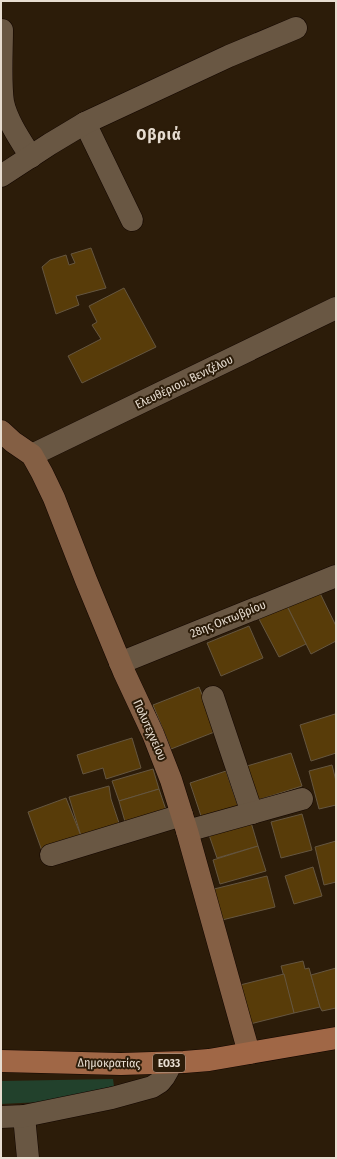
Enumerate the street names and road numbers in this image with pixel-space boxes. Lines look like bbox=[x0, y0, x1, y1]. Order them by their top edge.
street label: Ελευθέριου. Βενιζέλου bbox=[133, 352, 235, 412]
street label: 28ης Οκτωβρίου bbox=[188, 598, 268, 640]
street label: Πολυτεχνείου bbox=[130, 697, 170, 763]
road number: ΕΟ33 bbox=[153, 1054, 185, 1072]
street label: Δημοκρατίας bbox=[77, 1055, 141, 1071]

